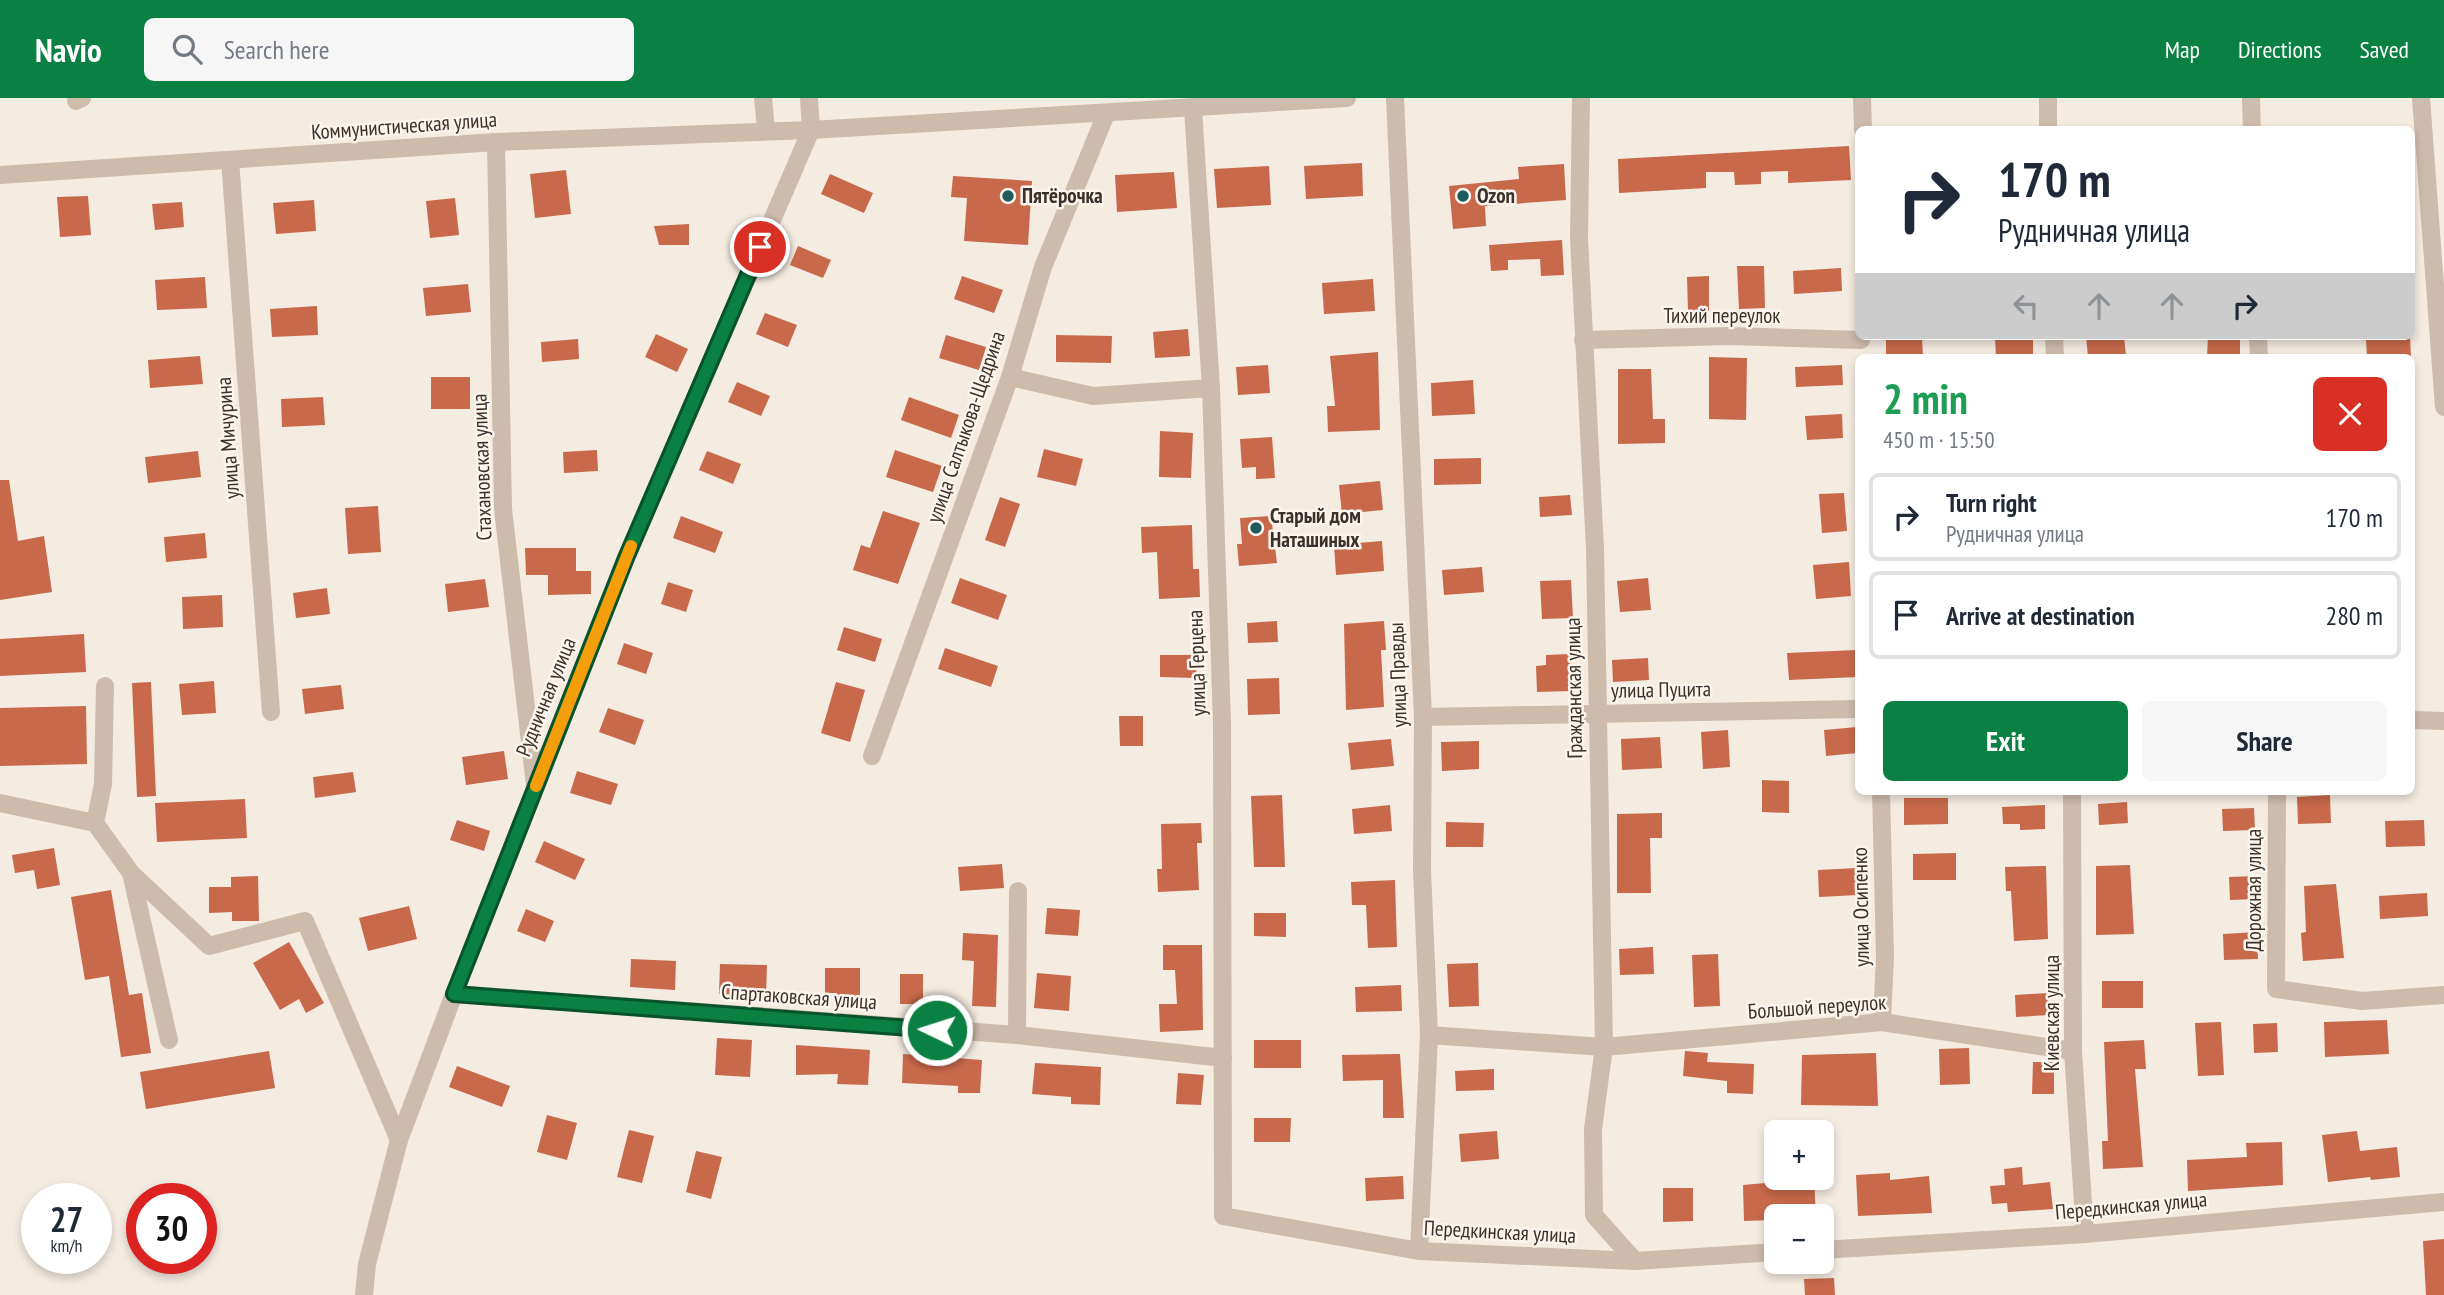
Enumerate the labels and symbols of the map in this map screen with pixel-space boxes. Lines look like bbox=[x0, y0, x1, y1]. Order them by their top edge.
street label: Коммунистическая улица bbox=[310, 106, 498, 145]
place label: Пятёрочка bbox=[1022, 182, 1103, 209]
place label: Ozon bbox=[1477, 182, 1515, 209]
marker: Пятёрочка bbox=[1000, 188, 1016, 204]
marker: Ozon bbox=[1455, 188, 1471, 204]
pin bbox=[730, 217, 790, 277]
street label: Тихий переулок bbox=[1664, 302, 1780, 329]
street label: улица Салтыкова-Щедрина bbox=[920, 328, 1011, 526]
street label: улица Мичурина bbox=[210, 376, 245, 500]
street label: Стахановская улица bbox=[465, 393, 498, 541]
place label: Старый дом Наташиных bbox=[1270, 502, 1361, 553]
marker: Старый дом Наташиных bbox=[1248, 520, 1264, 536]
street label: улица Герцена bbox=[1181, 609, 1212, 717]
street label: Гражданская улица bbox=[1559, 617, 1588, 759]
street label: улица Правды bbox=[1382, 622, 1413, 728]
street label: Рудничная улица bbox=[509, 633, 582, 760]
street label: улица Пуцита bbox=[1611, 675, 1711, 704]
street label: Дорожная улица bbox=[2240, 829, 2267, 951]
street label: улица Осипенко bbox=[1846, 847, 1875, 967]
street label: Киевская улица bbox=[2038, 955, 2065, 1071]
street label: Спартаковская улица bbox=[720, 978, 878, 1015]
street label: Большой переулок bbox=[1747, 988, 1887, 1025]
position arrow bbox=[900, 993, 974, 1067]
speed limit sign: 30 bbox=[126, 1183, 217, 1274]
street label: Передкинская улица bbox=[2054, 1185, 2208, 1226]
street label: Передкинская улица bbox=[1423, 1214, 1577, 1249]

